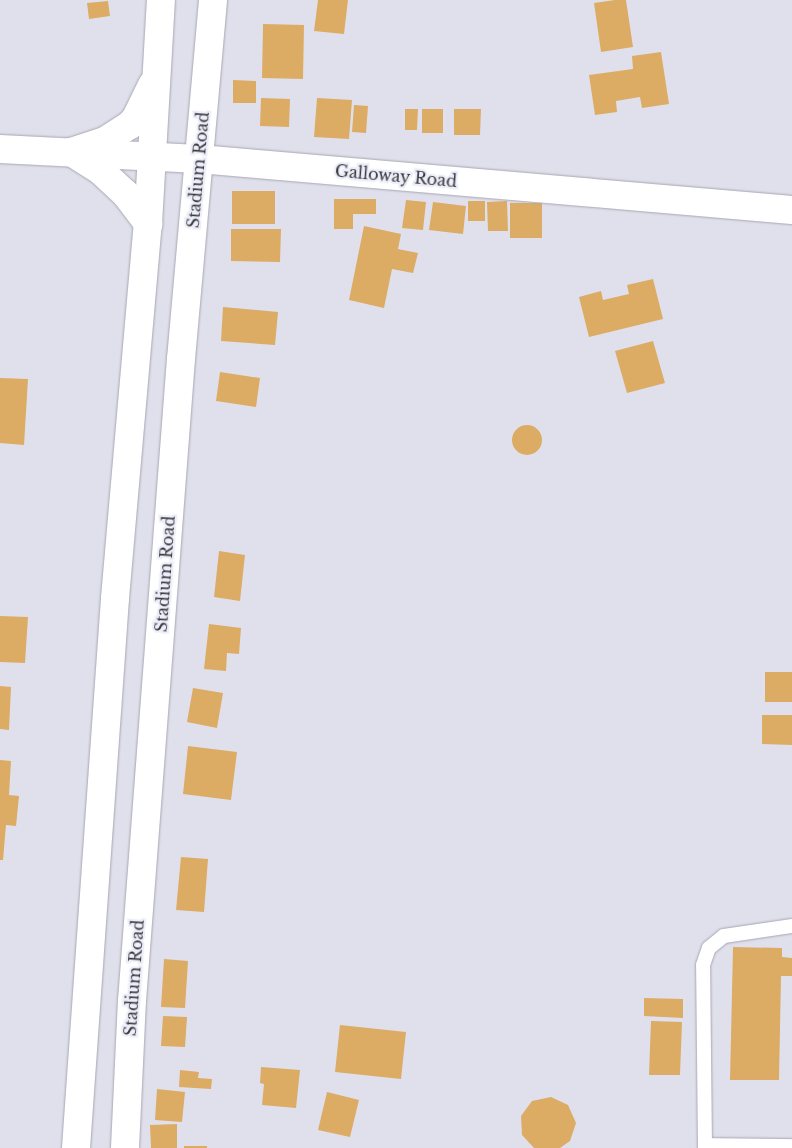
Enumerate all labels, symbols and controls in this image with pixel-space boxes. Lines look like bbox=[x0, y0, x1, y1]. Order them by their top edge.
street label: Stadium Road bbox=[183, 111, 213, 229]
street label: Galloway Road bbox=[334, 161, 458, 191]
street label: Stadium Road bbox=[151, 515, 179, 633]
street label: Stadium Road bbox=[120, 919, 148, 1037]

